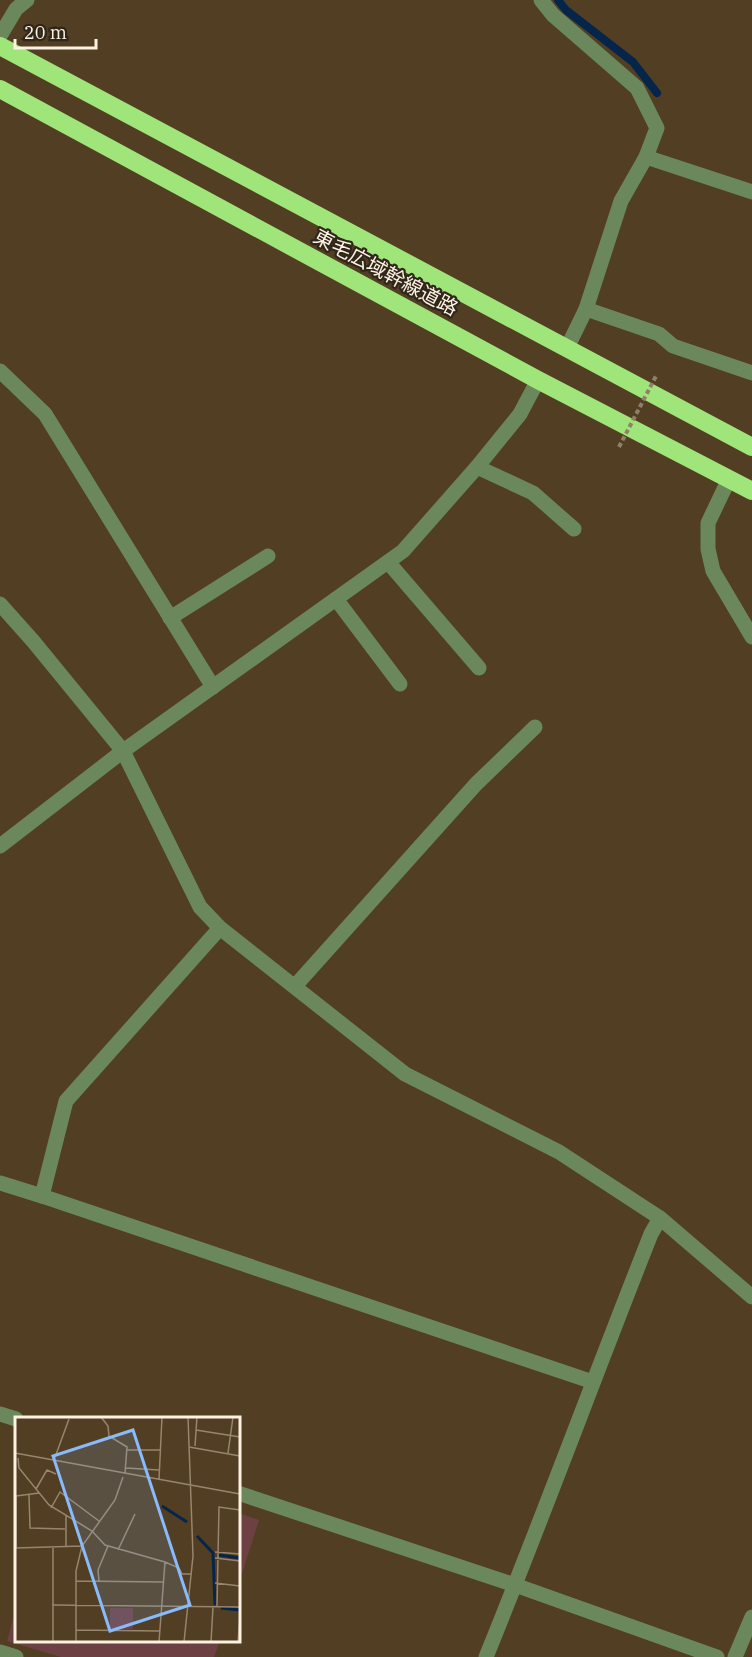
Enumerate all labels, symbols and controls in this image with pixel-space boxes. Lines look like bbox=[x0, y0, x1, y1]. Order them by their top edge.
scale bar bbox=[15, 12, 96, 50]
text: 20 m bbox=[24, 21, 67, 44]
street label: 東毛広域幹線道路 bbox=[309, 223, 463, 321]
inset map bbox=[15, 1417, 240, 1642]

